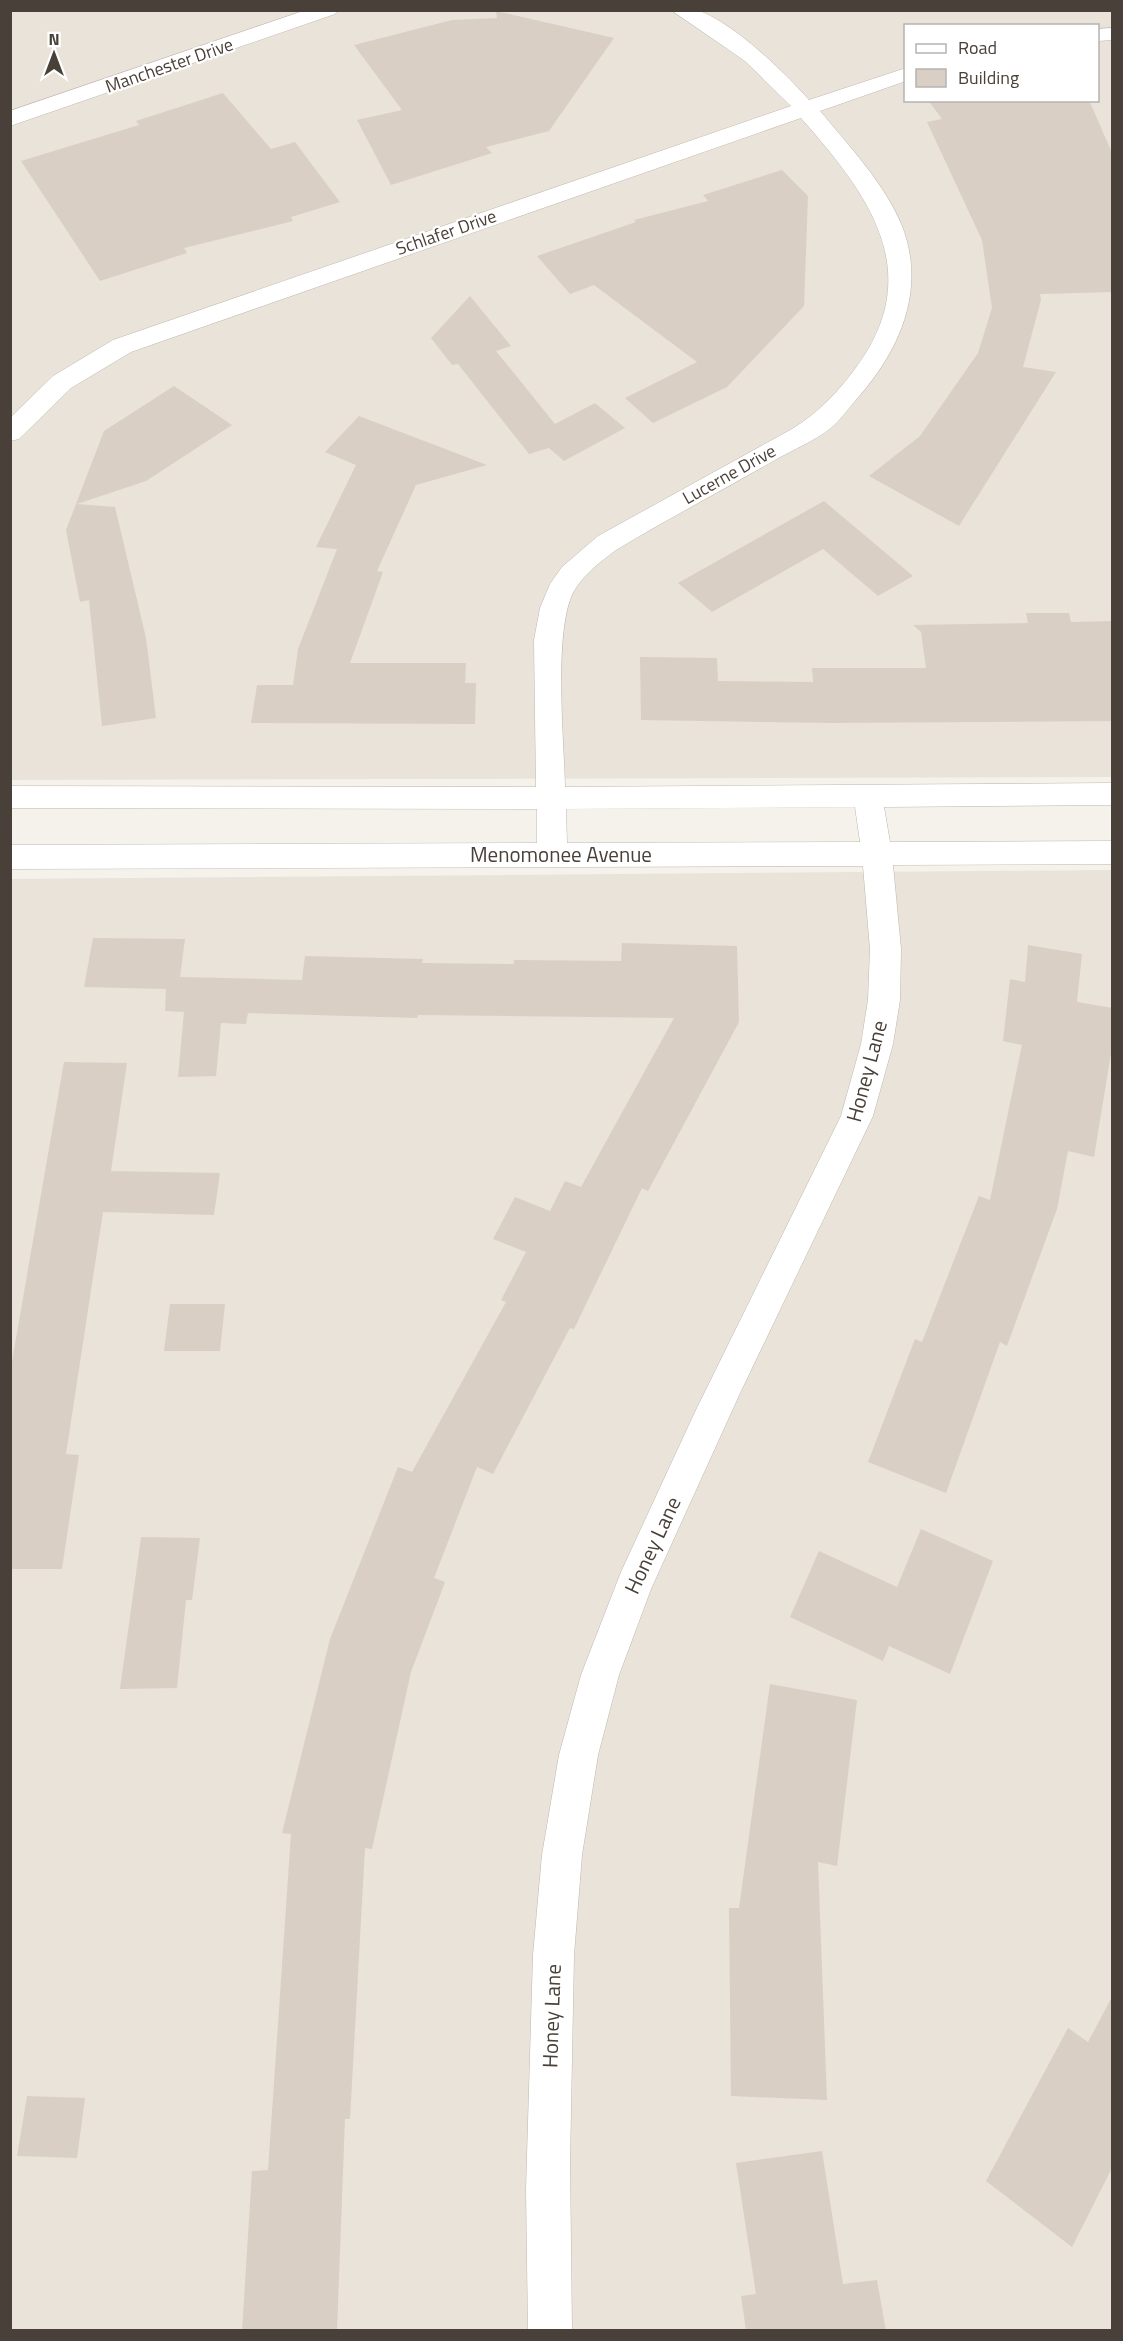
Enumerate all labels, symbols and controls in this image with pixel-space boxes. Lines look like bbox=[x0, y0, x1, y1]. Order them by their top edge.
north arrow bbox=[24, 24, 84, 84]
legend bbox=[904, 24, 1099, 102]
text: N bbox=[48, 27, 60, 51]
street label: Manchester Drive bbox=[101, 30, 237, 100]
text: Road bbox=[958, 34, 997, 61]
text: Building bbox=[958, 64, 1019, 91]
street label: Schlafer Drive bbox=[392, 202, 500, 262]
street label: Lucerne Drive bbox=[677, 437, 781, 511]
street label: Menomonee Avenue bbox=[470, 838, 652, 870]
street label: Honey Lane bbox=[837, 1017, 895, 1125]
street label: Honey Lane bbox=[616, 1491, 688, 1599]
street label: Honey Lane bbox=[533, 1963, 569, 2069]

